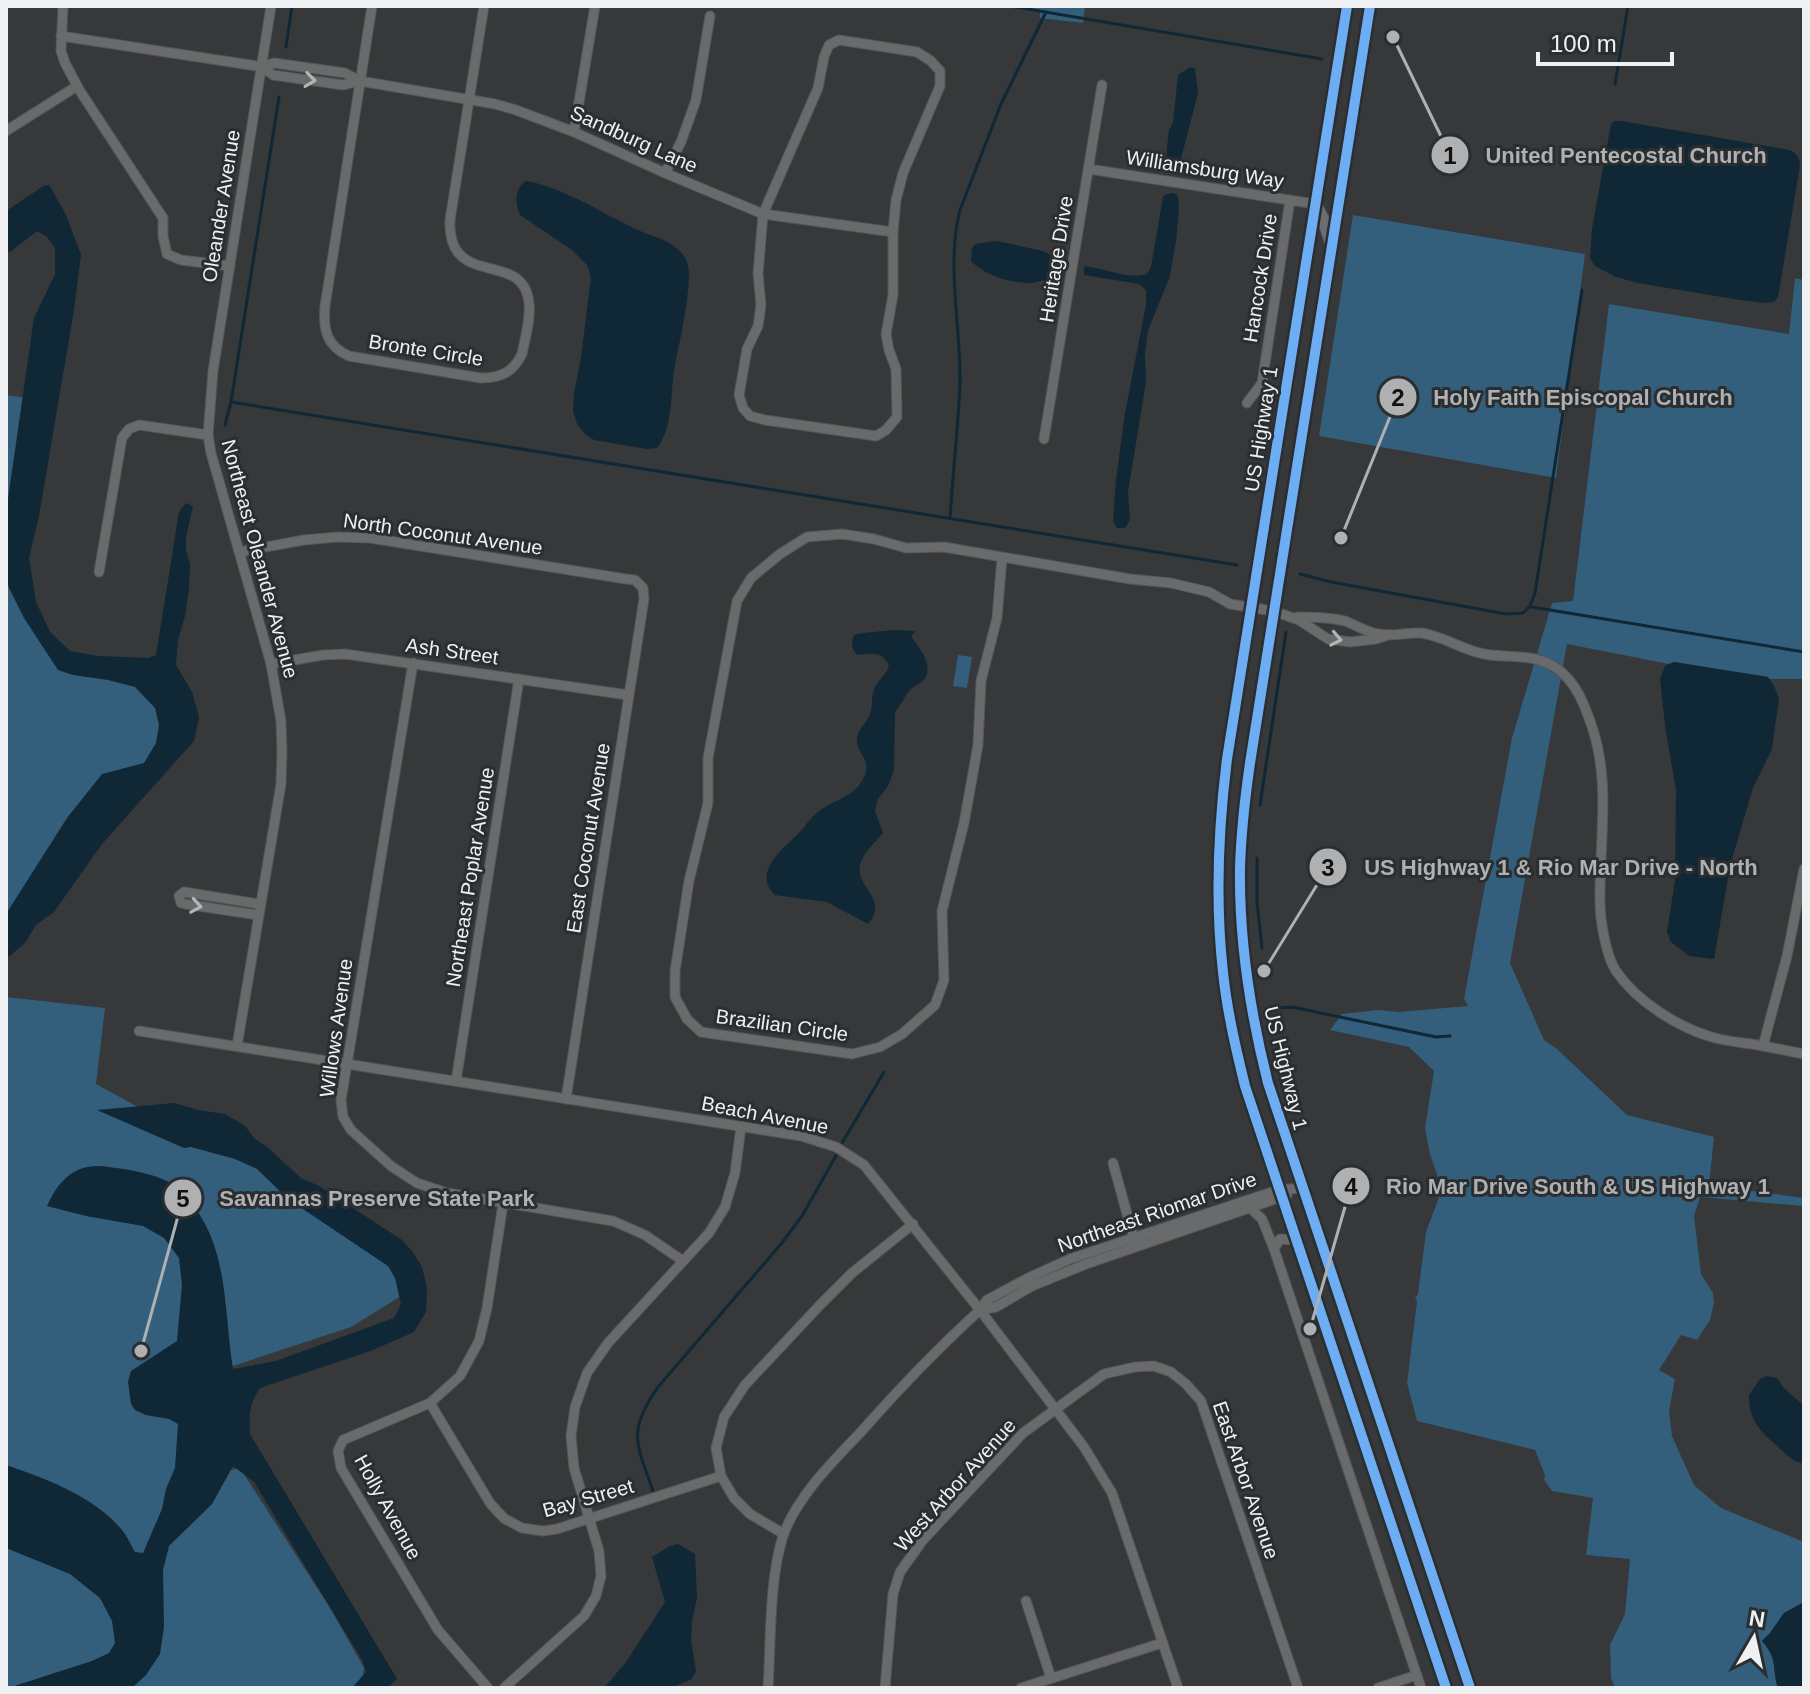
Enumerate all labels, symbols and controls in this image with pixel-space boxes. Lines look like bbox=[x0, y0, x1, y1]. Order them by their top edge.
scale bar bbox=[1538, 16, 1672, 66]
text: 100 m bbox=[1550, 30, 1617, 57]
one-way arrow bbox=[303, 71, 317, 88]
street label: Sandburg Lane bbox=[567, 101, 701, 177]
street label: Oleander Avenue bbox=[198, 128, 244, 284]
callout: United Pentecostal Church bbox=[1430, 132, 1783, 178]
text: 1 bbox=[1443, 142, 1457, 169]
text: United Pentecostal Church bbox=[1485, 143, 1767, 168]
street label: Williamsburg Way bbox=[1125, 146, 1285, 192]
street label: Heritage Drive bbox=[1035, 194, 1077, 324]
street label: Hancock Drive bbox=[1239, 212, 1281, 344]
street label: Bronte Circle bbox=[367, 330, 485, 370]
street label: US Highway 1 bbox=[1240, 365, 1282, 493]
callout: Holy Faith Episcopal Church bbox=[1378, 374, 1749, 420]
text: 2 bbox=[1391, 384, 1405, 411]
text: Holy Faith Episcopal Church bbox=[1433, 385, 1733, 410]
street label: Northeast Oleander Avenue bbox=[217, 437, 303, 681]
street label: North Coconut Avenue bbox=[342, 509, 544, 559]
one-way arrow bbox=[1329, 630, 1343, 647]
street label: Ash Street bbox=[404, 634, 500, 668]
street label: East Coconut Avenue bbox=[562, 741, 614, 935]
street label: Northeast Poplar Avenue bbox=[442, 766, 498, 988]
callout: US Highway 1 & Rio Mar Drive - North bbox=[1308, 844, 1774, 890]
text: 3 bbox=[1321, 854, 1335, 881]
text: US Highway 1 & Rio Mar Drive - North bbox=[1364, 855, 1758, 880]
one-way arrow bbox=[190, 896, 203, 913]
street label: Willows Avenue bbox=[315, 957, 357, 1099]
street label: US Highway 1 bbox=[1260, 1004, 1312, 1132]
street label: Brazilian Circle bbox=[714, 1005, 850, 1045]
street label: Beach Avenue bbox=[700, 1092, 830, 1138]
callout: Rio Mar Drive South & US Highway 1 bbox=[1331, 1163, 1786, 1209]
street label: Northeast Riomar Drive bbox=[1055, 1168, 1259, 1256]
text: 4 bbox=[1344, 1173, 1358, 1200]
text: Rio Mar Drive South & US Highway 1 bbox=[1386, 1174, 1770, 1199]
callout: Savannas Preserve State Park bbox=[163, 1175, 551, 1221]
text: 5 bbox=[176, 1185, 190, 1212]
text: Savannas Preserve State Park bbox=[219, 1186, 536, 1211]
street label: East Arbor Avenue bbox=[1209, 1398, 1283, 1562]
street label: West Arbor Avenue bbox=[890, 1414, 1020, 1556]
street label: Holly Avenue bbox=[350, 1451, 426, 1563]
street label: Bay Street bbox=[540, 1474, 636, 1521]
north arrow bbox=[1714, 1598, 1794, 1678]
text: N bbox=[1747, 1605, 1767, 1632]

